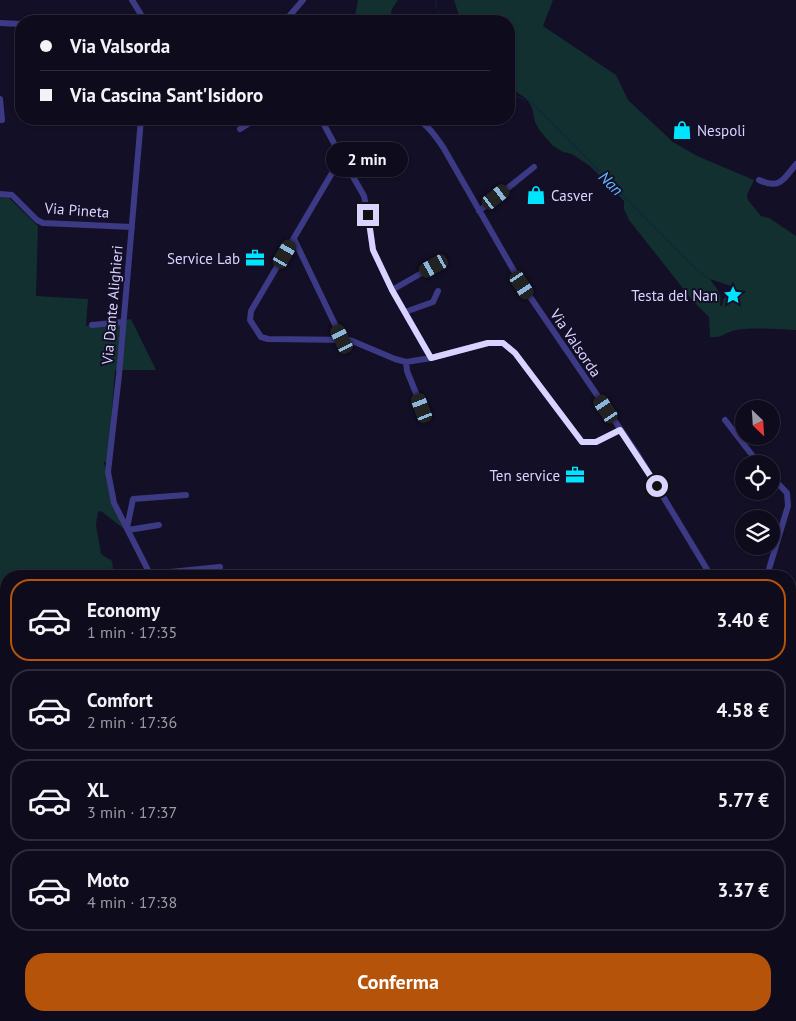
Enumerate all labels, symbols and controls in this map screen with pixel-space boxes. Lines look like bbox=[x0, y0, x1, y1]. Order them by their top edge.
text: Via Valsorda bbox=[70, 34, 170, 58]
text: Via Cascina Sant'Isidoro bbox=[70, 83, 263, 107]
shop icon: Nespoli bbox=[671, 119, 693, 141]
place label: Nespoli bbox=[697, 121, 746, 140]
callout: 2 min bbox=[327, 142, 409, 178]
text: 2 min bbox=[347, 149, 387, 169]
water label: Nan bbox=[595, 167, 627, 199]
car bbox=[479, 182, 512, 212]
shop icon: Casver bbox=[525, 184, 547, 206]
place label: Casver bbox=[551, 186, 593, 205]
street label: Via Pineta bbox=[43, 198, 110, 222]
route end bbox=[357, 204, 379, 226]
car bbox=[271, 237, 298, 271]
street label: Via Dante Alighieri bbox=[97, 245, 127, 366]
office icon: Service Lab bbox=[244, 247, 266, 269]
place label: Service Lab bbox=[167, 249, 240, 268]
car bbox=[417, 252, 450, 280]
car bbox=[507, 268, 536, 302]
place icon: Testa del Nan bbox=[722, 284, 744, 306]
place label: Testa del Nan bbox=[631, 286, 718, 305]
street label: Via Valsorda bbox=[546, 304, 606, 381]
car bbox=[328, 322, 355, 356]
car bbox=[409, 391, 434, 425]
car bbox=[591, 392, 620, 426]
north arrow bbox=[735, 400, 780, 445]
map controls bbox=[735, 400, 780, 555]
button: locate bbox=[735, 455, 780, 500]
office icon: Ten service bbox=[564, 464, 586, 486]
place label: Ten service bbox=[489, 466, 560, 485]
route start bbox=[646, 475, 668, 497]
button: layers bbox=[735, 510, 780, 555]
icon: car bbox=[27, 598, 72, 643]
text: Economy bbox=[87, 598, 160, 622]
text: 3.40 € bbox=[716, 608, 769, 632]
text: 1 min · 17:35 bbox=[87, 622, 177, 642]
icon: car bbox=[27, 688, 72, 733]
text: Comfort bbox=[87, 688, 153, 712]
text: 4.58 € bbox=[716, 698, 769, 722]
text: 2 min · 17:36 bbox=[87, 712, 177, 732]
icon: car bbox=[27, 778, 72, 823]
text: XL bbox=[87, 778, 109, 802]
text: 5.77 € bbox=[717, 788, 769, 812]
text: 3 min · 17:37 bbox=[87, 802, 177, 822]
icon: car bbox=[27, 868, 72, 913]
text: Moto bbox=[87, 868, 129, 892]
text: 3.37 € bbox=[717, 878, 769, 902]
text: 4 min · 17:38 bbox=[87, 892, 177, 912]
button: Conferma bbox=[25, 953, 771, 1011]

